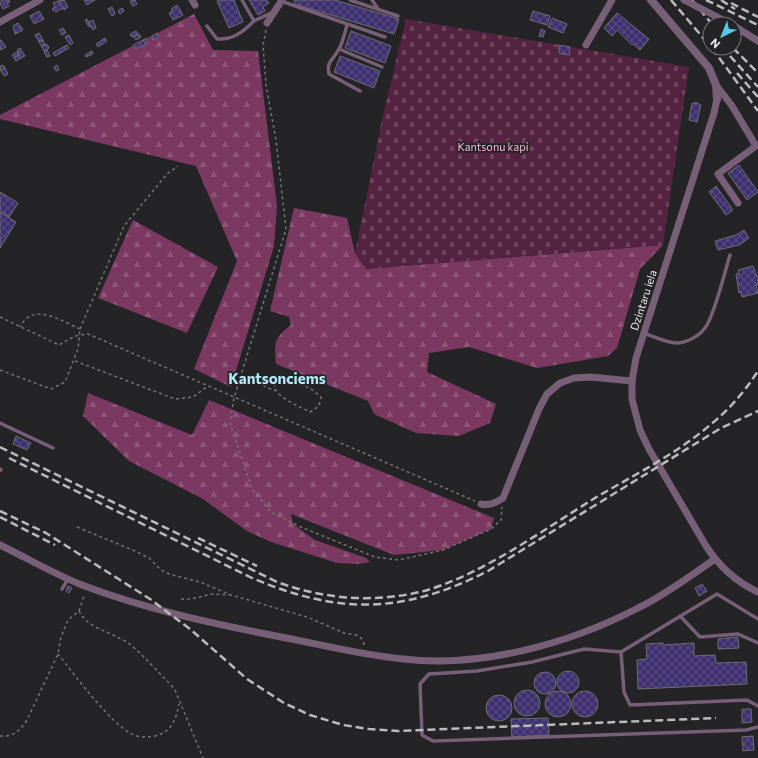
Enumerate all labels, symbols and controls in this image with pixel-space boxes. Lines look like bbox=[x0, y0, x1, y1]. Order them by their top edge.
north arrow bbox=[702, 16, 742, 56]
text: N bbox=[707, 36, 722, 51]
park label: Kantsonu kapi bbox=[457, 140, 529, 153]
street label: Dzintaru iela bbox=[627, 268, 659, 332]
district label: Kantsonciems bbox=[228, 369, 326, 387]

